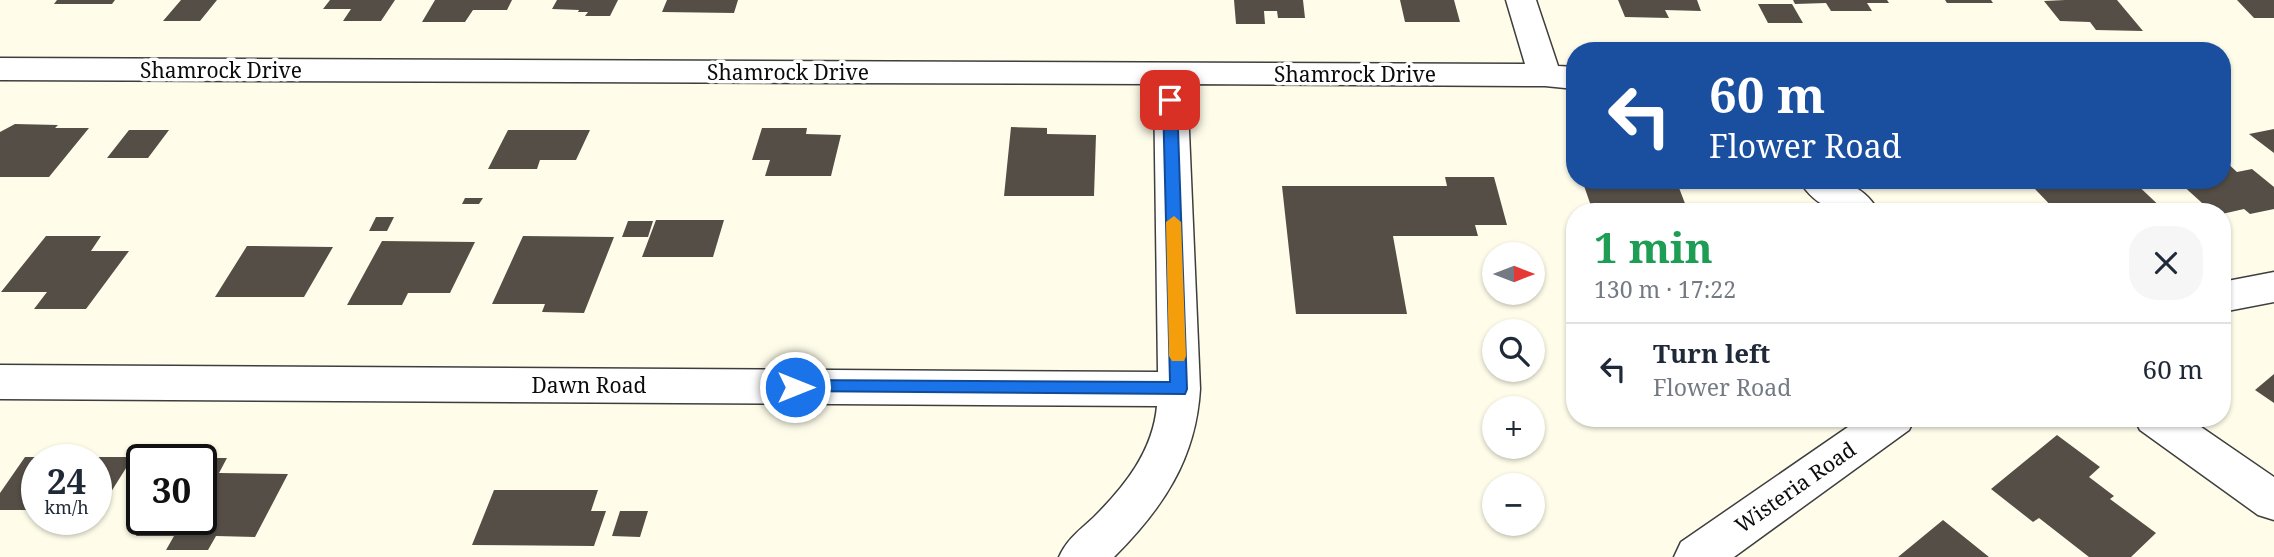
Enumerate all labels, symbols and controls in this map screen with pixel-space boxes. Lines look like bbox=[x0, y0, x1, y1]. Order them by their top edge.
street label: Shamrock Drive bbox=[140, 56, 302, 84]
street label: Shamrock Drive bbox=[707, 58, 869, 86]
street label: Shamrock Drive bbox=[1274, 60, 1436, 88]
text: 60 m bbox=[1709, 61, 1825, 127]
pin bbox=[1140, 70, 1200, 130]
icon: left bbox=[1594, 70, 1685, 161]
icon: arrive bbox=[1151, 81, 1189, 119]
text: Flower Road bbox=[1709, 124, 1901, 167]
text: 1 min bbox=[1594, 218, 1713, 275]
button: close bbox=[2129, 226, 2203, 300]
north arrow bbox=[1482, 242, 1545, 304]
map controls bbox=[1482, 242, 1545, 536]
text: 130 m · 17:22 bbox=[1594, 273, 1736, 305]
button: search bbox=[1482, 319, 1545, 382]
text: Turn left bbox=[1653, 335, 1770, 371]
position arrow bbox=[758, 350, 832, 424]
icon: left bbox=[1594, 350, 1632, 388]
text: 60 m bbox=[2143, 351, 2203, 387]
street label: Dawn Road bbox=[532, 371, 647, 399]
text: Flower Road bbox=[1653, 371, 1791, 403]
button: + bbox=[1482, 396, 1545, 459]
street label: Wisteria Road bbox=[1729, 435, 1861, 539]
speed limit sign: 30 bbox=[126, 444, 217, 535]
text: 24 bbox=[47, 457, 86, 504]
button: − bbox=[1482, 473, 1545, 536]
text: km/h bbox=[44, 495, 89, 519]

